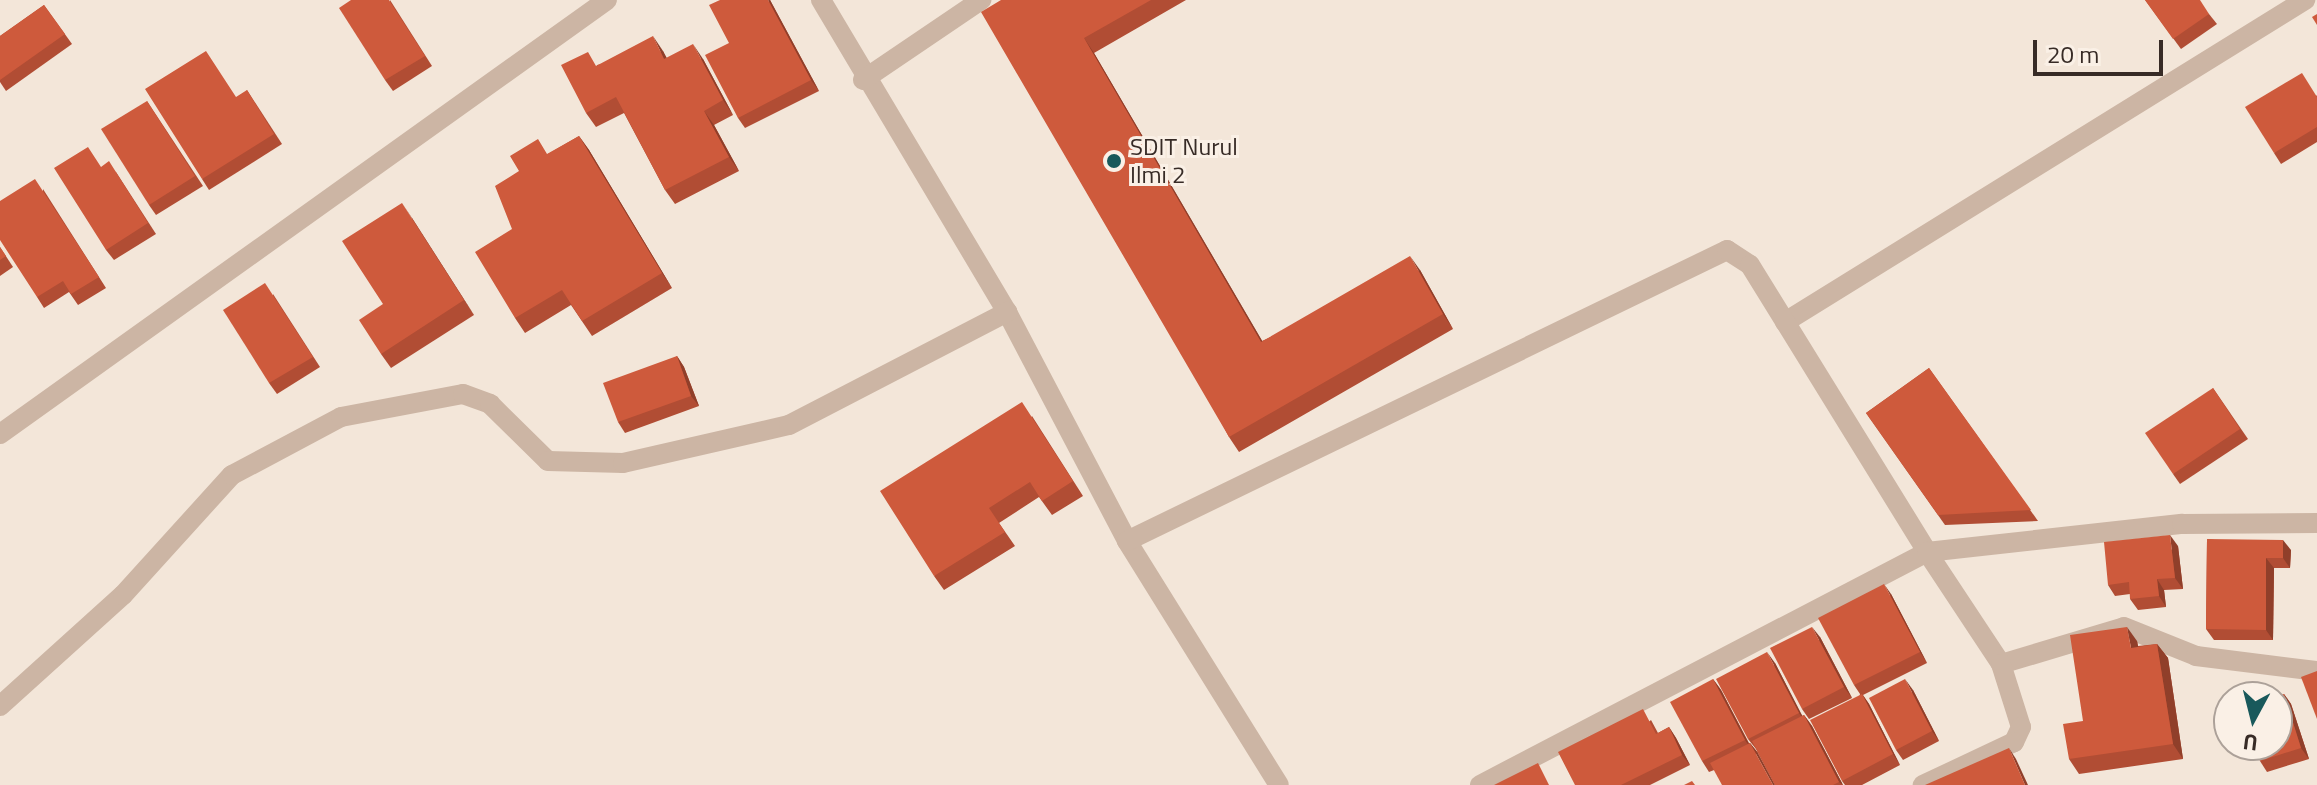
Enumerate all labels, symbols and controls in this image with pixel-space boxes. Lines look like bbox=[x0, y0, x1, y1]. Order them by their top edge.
scale bar bbox=[2037, 24, 2167, 74]
text: 20 m bbox=[2047, 36, 2099, 72]
place label: SDIT Nurul Ilmi 2 bbox=[1130, 133, 1238, 189]
marker: SDIT Nurul Ilmi 2 bbox=[1105, 152, 1123, 170]
north arrow bbox=[2213, 681, 2293, 761]
text: U bbox=[2241, 725, 2260, 761]

